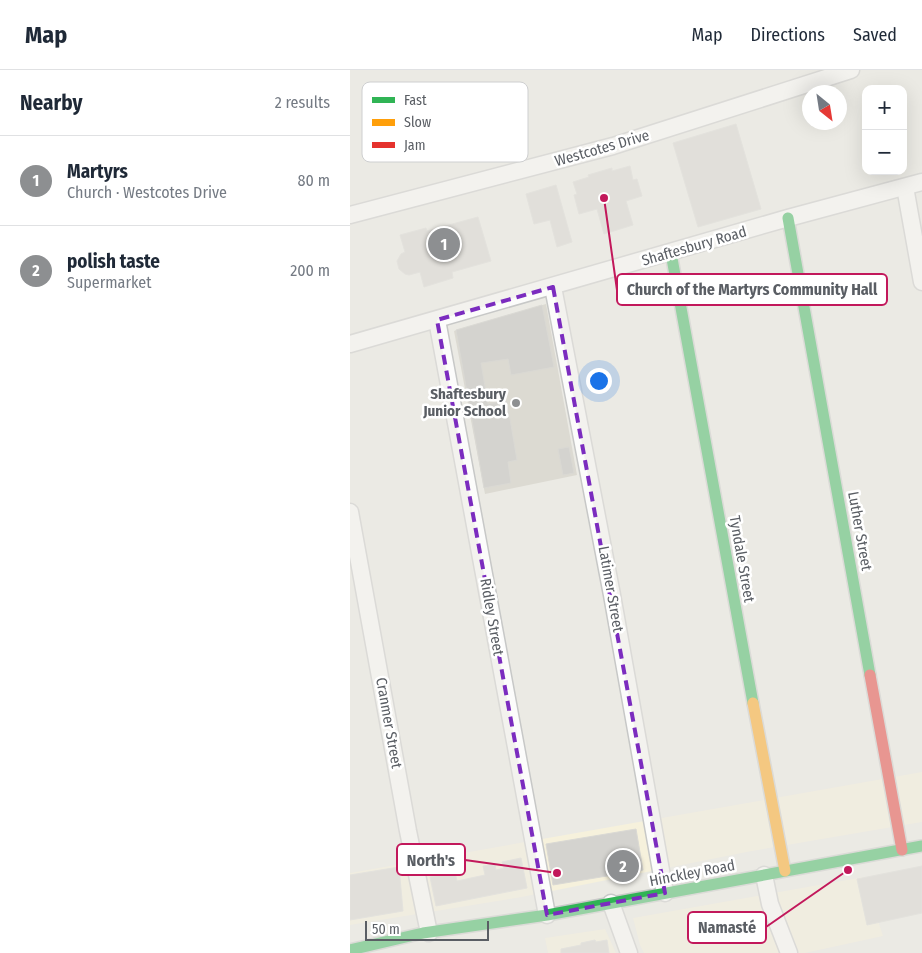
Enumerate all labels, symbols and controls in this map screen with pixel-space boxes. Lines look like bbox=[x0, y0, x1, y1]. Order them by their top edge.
text: Map bbox=[25, 21, 67, 49]
text: Map bbox=[691, 24, 723, 46]
text: Directions bbox=[751, 24, 825, 46]
text: Saved bbox=[853, 24, 897, 46]
legend bbox=[362, 82, 528, 162]
north arrow bbox=[802, 85, 847, 130]
map controls bbox=[862, 85, 907, 175]
button: + bbox=[862, 85, 907, 130]
text: Nearby bbox=[20, 90, 82, 116]
text: Fast bbox=[404, 92, 427, 109]
text: 2 results bbox=[275, 93, 330, 112]
text: Slow bbox=[404, 114, 431, 131]
street label: Westcotes Drive bbox=[553, 126, 651, 170]
button: − bbox=[862, 130, 907, 175]
text: Jam bbox=[404, 137, 425, 154]
text: Martyrs bbox=[67, 160, 128, 183]
text: 1 bbox=[33, 171, 39, 190]
text: 80 m bbox=[298, 171, 330, 190]
text: Church · Westcotes Drive bbox=[67, 183, 227, 202]
street label: Shaftesbury Road bbox=[640, 222, 748, 270]
pin: 1 bbox=[428, 225, 460, 263]
text: polish taste bbox=[67, 250, 160, 273]
text: 2 bbox=[32, 261, 40, 280]
text: 200 m bbox=[290, 261, 330, 280]
text: Supermarket bbox=[67, 273, 151, 292]
callout: Church of the Martyrs Community Hall bbox=[617, 274, 887, 305]
text: Church of the Martyrs Community Hall bbox=[627, 280, 878, 299]
your location bbox=[586, 368, 612, 394]
place label: Shaftesbury Junior School bbox=[422, 385, 507, 420]
marker: Shaftesbury Junior School bbox=[510, 397, 522, 409]
street label: Luther Street bbox=[844, 490, 876, 572]
street label: Tyndale Street bbox=[726, 514, 759, 604]
street label: Latimer Street bbox=[595, 545, 627, 634]
street label: Ridley Street bbox=[476, 577, 508, 657]
street label: Cranmer Street bbox=[372, 676, 406, 770]
callout: North's bbox=[397, 844, 465, 875]
pin: 2 bbox=[607, 847, 639, 885]
text: North's bbox=[407, 851, 455, 870]
street label: Hinckley Road bbox=[648, 856, 736, 890]
callout: Namasté bbox=[688, 912, 766, 943]
scale bar bbox=[365, 918, 489, 941]
text: Namasté bbox=[698, 918, 756, 937]
text: 50 m bbox=[372, 921, 400, 938]

